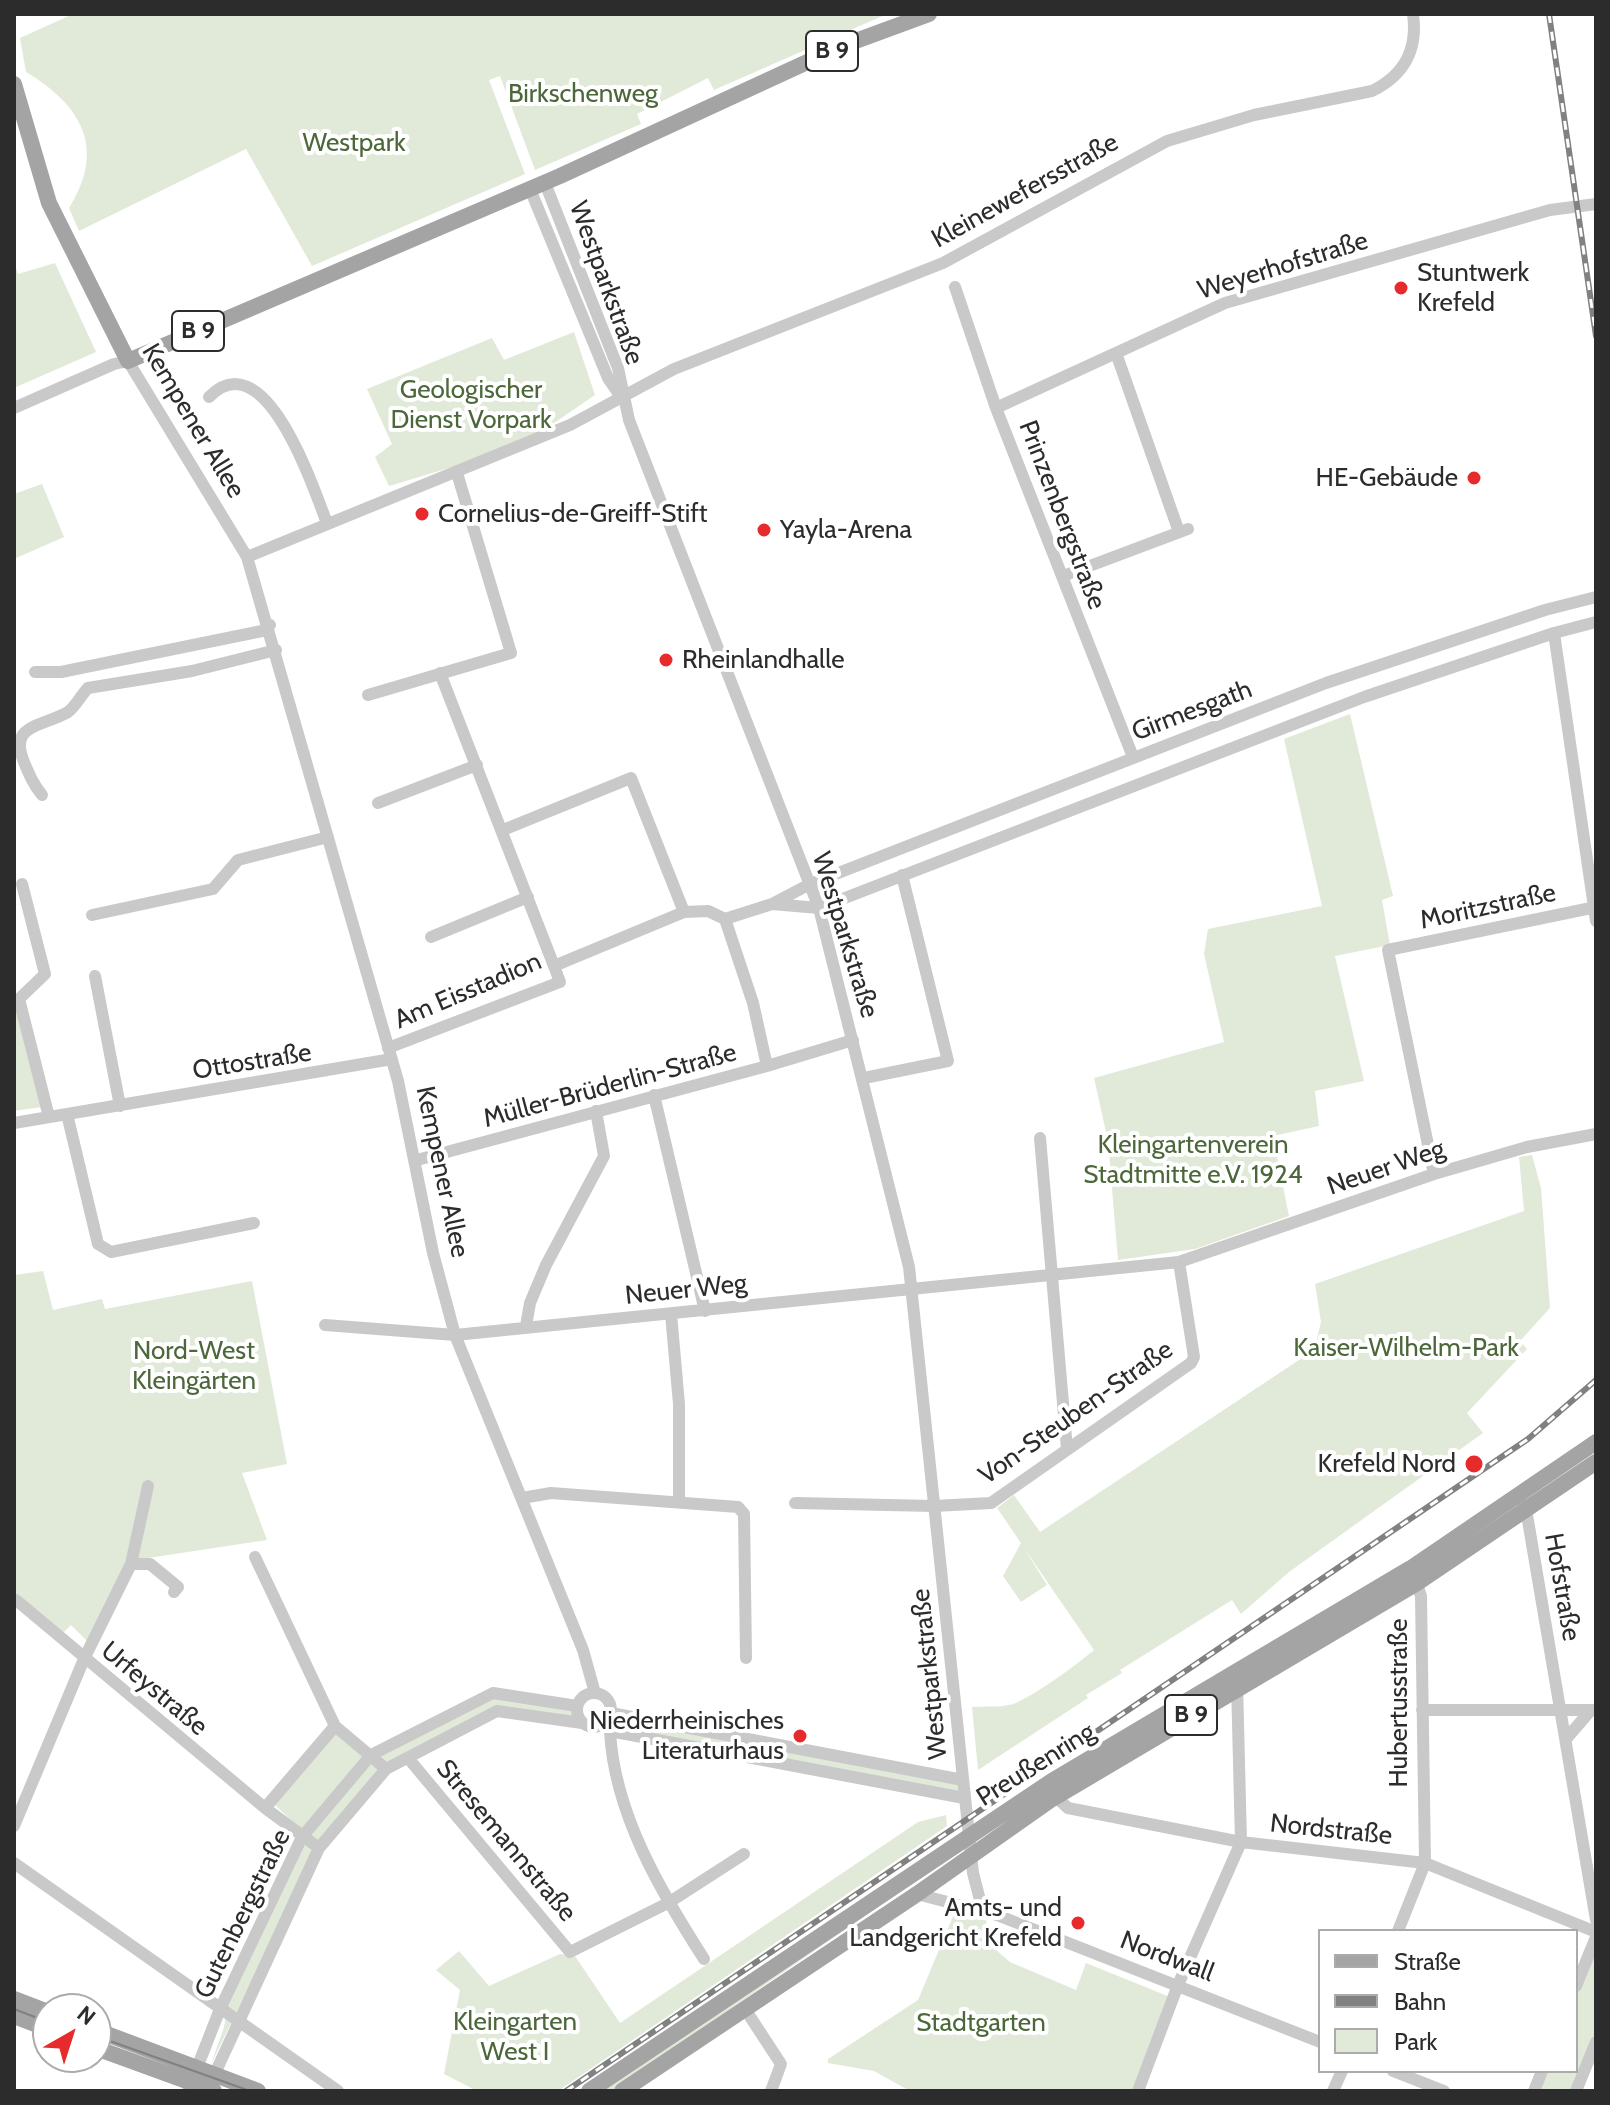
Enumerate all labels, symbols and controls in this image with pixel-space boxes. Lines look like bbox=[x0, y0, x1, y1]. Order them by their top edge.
road number: B 9 bbox=[806, 31, 858, 71]
park label: Birkschenweg bbox=[508, 78, 658, 110]
park label: Westpark bbox=[302, 127, 406, 159]
street label: Kleinewefersstraße bbox=[926, 127, 1124, 255]
street label: Westparkstraße bbox=[562, 197, 650, 369]
street label: Weyerhofstraße bbox=[1194, 225, 1372, 307]
place label: Stuntwerk Krefeld bbox=[1417, 257, 1529, 318]
marker: Stuntwerk Krefeld bbox=[1392, 279, 1410, 297]
road number: B 9 bbox=[172, 311, 224, 351]
street label: Kempener Allee bbox=[135, 338, 251, 504]
park label: Geologischer Dienst Vorpark bbox=[390, 374, 552, 436]
street label: Prinzenbergstraße bbox=[1012, 416, 1112, 614]
place label: HE-Gebäude bbox=[1316, 462, 1458, 494]
marker: HE-Gebäude bbox=[1465, 469, 1483, 487]
place label: Cornelius-de-Greiff-Stift bbox=[438, 498, 708, 530]
marker: Cornelius-de-Greiff-Stift bbox=[413, 505, 431, 523]
place label: Yayla-Arena bbox=[780, 514, 912, 546]
marker: Yayla-Arena bbox=[755, 521, 773, 539]
place label: Rheinlandhalle bbox=[682, 644, 845, 676]
marker: Rheinlandhalle bbox=[657, 651, 675, 669]
street label: Girmesgath bbox=[1128, 674, 1256, 748]
street label: Westparkstraße bbox=[805, 848, 885, 1022]
street label: Moritzstraße bbox=[1417, 877, 1559, 937]
street label: Am Eisstadion bbox=[390, 946, 546, 1036]
street label: Ottostraße bbox=[190, 1037, 314, 1087]
street label: Müller-Brüderlin-Straße bbox=[480, 1037, 740, 1135]
street label: Kempener Allee bbox=[409, 1084, 475, 1260]
park label: Kleingartenverein Stadtmitte e.V. 1924 bbox=[1083, 1129, 1303, 1190]
street label: Neuer Weg bbox=[1323, 1133, 1449, 1203]
street label: Neuer Weg bbox=[624, 1268, 748, 1312]
park label: Kaiser-Wilhelm-Park bbox=[1293, 1332, 1519, 1364]
street label: Von-Steuben-Straße bbox=[973, 1334, 1179, 1492]
park label: Nord-West Kleingärten bbox=[132, 1335, 256, 1396]
place label: Krefeld Nord bbox=[1318, 1448, 1456, 1480]
marker: Krefeld Nord bbox=[1463, 1453, 1485, 1475]
street label: Hofstraße bbox=[1537, 1531, 1587, 1643]
street label: Westparkstraße bbox=[906, 1587, 954, 1761]
street label: Hubertusstraße bbox=[1383, 1618, 1415, 1788]
street label: Urfeystraße bbox=[94, 1635, 214, 1743]
road number: B 9 bbox=[1165, 1695, 1217, 1735]
place label: Niederrheinisches Literaturhaus bbox=[589, 1705, 784, 1766]
street label: Preußenring bbox=[971, 1716, 1101, 1814]
marker: Niederrheinisches Literaturhaus bbox=[791, 1727, 809, 1745]
street label: Stresemannstraße bbox=[429, 1754, 583, 1928]
street label: Nordstraße bbox=[1268, 1808, 1394, 1852]
street label: Gutenbergstraße bbox=[189, 1824, 297, 2004]
place label: Amts- und Landgericht Krefeld bbox=[849, 1892, 1062, 1954]
marker: Amts- und Landgericht Krefeld bbox=[1069, 1914, 1087, 1932]
street label: Nordwall bbox=[1116, 1925, 1218, 1989]
legend bbox=[1318, 1929, 1578, 2073]
text: Straße bbox=[1394, 1947, 1461, 1976]
text: Bahn bbox=[1394, 1987, 1446, 2016]
north arrow bbox=[32, 1993, 112, 2073]
text: N bbox=[72, 2000, 101, 2031]
park label: Kleingarten West I bbox=[453, 2006, 577, 2068]
park label: Stadtgarten bbox=[916, 2007, 1046, 2039]
text: Park bbox=[1394, 2027, 1437, 2056]

